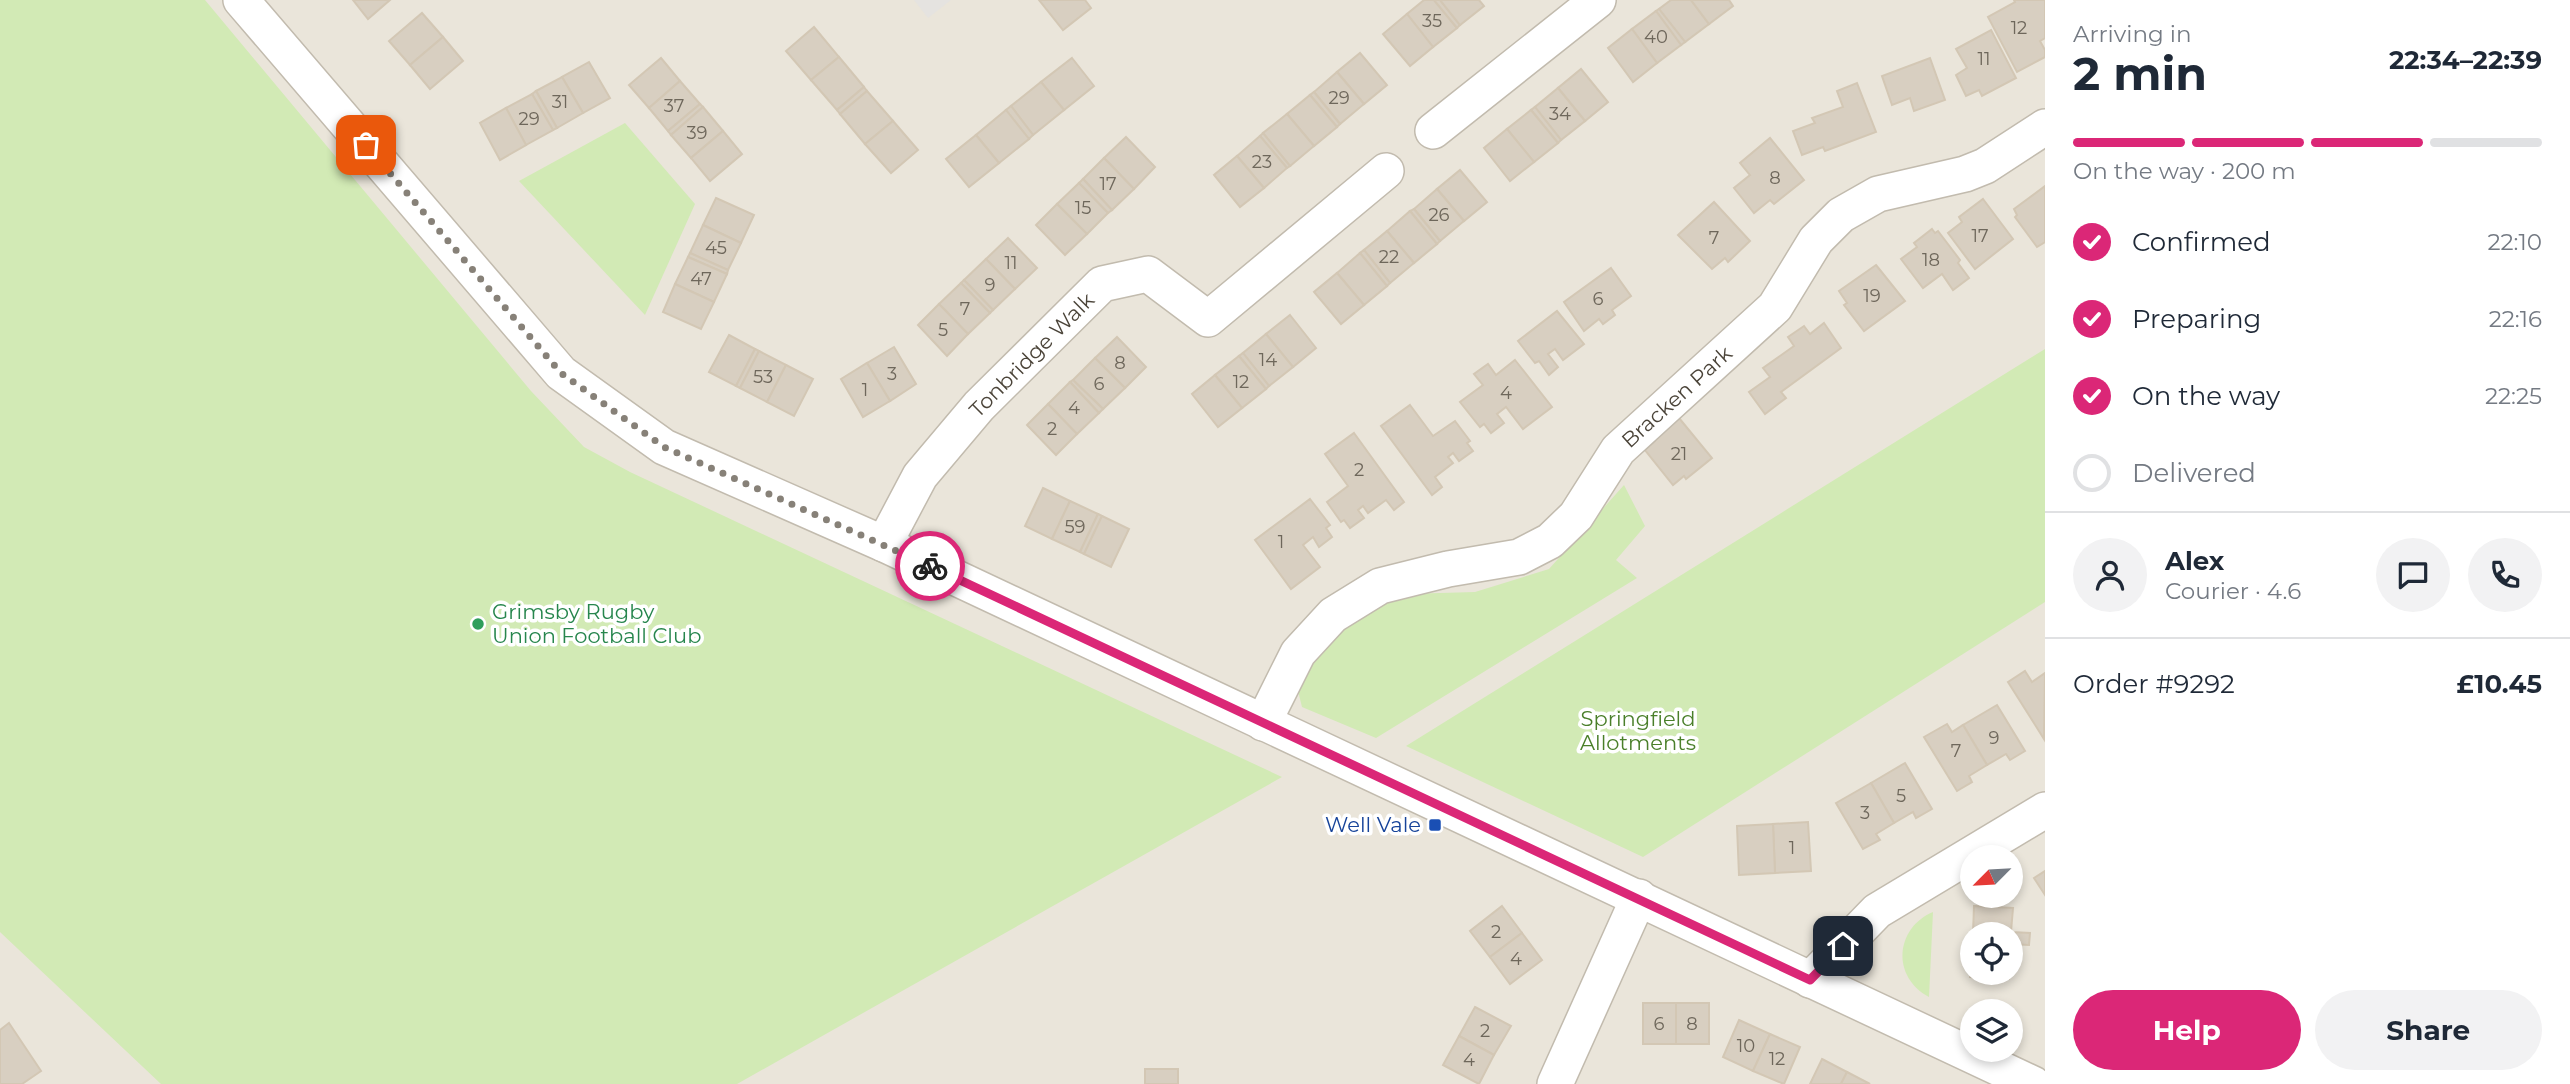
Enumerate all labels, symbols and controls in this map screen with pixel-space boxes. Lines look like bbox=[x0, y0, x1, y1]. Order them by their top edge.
house number: 35 bbox=[1422, 10, 1442, 32]
house number: 12 bbox=[2011, 17, 2027, 39]
text: Arriving in bbox=[2073, 20, 2192, 48]
house number: 40 bbox=[1644, 26, 1668, 48]
text: 22:34–22:39 bbox=[2389, 44, 2542, 76]
text: 2 min bbox=[2073, 45, 2207, 102]
house number: 11 bbox=[1978, 48, 1991, 70]
house number: 29 bbox=[1328, 87, 1350, 109]
house number: 31 bbox=[552, 91, 568, 113]
house number: 37 bbox=[664, 95, 684, 117]
house number: 34 bbox=[1549, 103, 1571, 125]
house number: 29 bbox=[518, 108, 540, 130]
pin bbox=[336, 115, 396, 175]
house number: 39 bbox=[686, 122, 708, 144]
icon: bag bbox=[347, 126, 385, 164]
house number: 23 bbox=[1252, 151, 1272, 173]
text: On the way · 200 m bbox=[2073, 157, 2296, 185]
house number: 8 bbox=[1769, 167, 1781, 189]
house number: 17 bbox=[1099, 173, 1117, 195]
house number: 15 bbox=[1075, 197, 1091, 219]
house number: 26 bbox=[1428, 204, 1450, 226]
icon: check bbox=[2073, 223, 2111, 261]
house number: 17 bbox=[1971, 225, 1989, 247]
text: Confirmed bbox=[2132, 226, 2271, 258]
house number: 7 bbox=[1709, 227, 1719, 249]
text: 22:10 bbox=[2487, 228, 2542, 256]
house number: 45 bbox=[705, 237, 727, 259]
house number: 22 bbox=[1379, 246, 1399, 268]
house number: 18 bbox=[1922, 249, 1940, 271]
house number: 11 bbox=[1005, 252, 1018, 274]
house number: 47 bbox=[690, 268, 712, 290]
house number: 9 bbox=[985, 274, 996, 296]
house number: 19 bbox=[1863, 285, 1881, 307]
street label: Tonbridge Walk bbox=[964, 287, 1099, 422]
house number: 6 bbox=[1593, 288, 1604, 310]
house number: 7 bbox=[960, 298, 970, 320]
icon: check bbox=[2073, 300, 2111, 338]
text: Preparing bbox=[2132, 303, 2261, 335]
text: 22:16 bbox=[2489, 305, 2542, 333]
house number: 5 bbox=[938, 319, 948, 341]
street label: Bracken Park bbox=[1616, 340, 1737, 453]
house number: 14 bbox=[1259, 349, 1277, 371]
house number: 8 bbox=[1114, 352, 1126, 374]
house number: 3 bbox=[887, 363, 897, 385]
house number: 53 bbox=[753, 366, 773, 388]
house number: 12 bbox=[1233, 371, 1249, 393]
house number: 6 bbox=[1094, 373, 1105, 395]
icon: check bbox=[2073, 377, 2111, 415]
house number: 1 bbox=[862, 379, 868, 401]
text: On the way bbox=[2132, 380, 2280, 412]
house number: 4 bbox=[1500, 382, 1512, 404]
text: 22:25 bbox=[2485, 382, 2542, 410]
house number: 4 bbox=[1068, 397, 1080, 419]
house number: 2 bbox=[1047, 418, 1057, 440]
house number: 21 bbox=[1671, 443, 1687, 465]
text: Delivered bbox=[2132, 457, 2256, 489]
house number: 2 bbox=[1354, 459, 1364, 481]
house number: 59 bbox=[1064, 516, 1086, 538]
courier bbox=[895, 531, 965, 601]
house number: 1 bbox=[1278, 531, 1284, 553]
button: person bbox=[2073, 538, 2147, 612]
button: chat bbox=[2376, 538, 2450, 612]
button: phone bbox=[2468, 538, 2542, 612]
text: Alex bbox=[2165, 545, 2224, 577]
icon: bike bbox=[911, 547, 949, 585]
text: Courier · 4.6 bbox=[2165, 577, 2301, 605]
place label: Grimsby Rugby Union Football Club bbox=[492, 599, 701, 648]
marker: Grimsby Rugby Union Football Club bbox=[470, 616, 486, 632]
text: Order #9292 bbox=[2073, 668, 2235, 700]
text: £10.45 bbox=[2457, 668, 2542, 700]
park label: Springfield Allotments bbox=[1580, 706, 1696, 755]
house number: 9 bbox=[1989, 727, 2000, 749]
house number: 7 bbox=[1951, 740, 1961, 762]
house number: 5 bbox=[1896, 785, 1906, 807]
house number: 3 bbox=[1860, 802, 1870, 824]
place label: Well Vale bbox=[1325, 812, 1421, 837]
marker: Well Vale bbox=[1427, 817, 1443, 833]
house number: 1 bbox=[1789, 837, 1795, 859]
north arrow bbox=[1960, 845, 2023, 908]
map controls bbox=[1960, 845, 2023, 1062]
pin bbox=[1813, 916, 1873, 976]
house number: 2 bbox=[1491, 921, 1501, 943]
button: locate bbox=[1960, 922, 2023, 985]
icon: home bbox=[1824, 927, 1862, 965]
house number: 4 bbox=[1510, 948, 1522, 970]
button: Help bbox=[2073, 990, 2301, 1070]
button: Share bbox=[2315, 990, 2542, 1070]
button: layers bbox=[1960, 999, 2023, 1062]
house number: 6 bbox=[1654, 1013, 1665, 1035]
house number: 8 bbox=[1686, 1013, 1698, 1035]
house number: 2 bbox=[1480, 1020, 1490, 1042]
house number: 10 bbox=[1737, 1035, 1755, 1057]
house number: 12 bbox=[1769, 1048, 1785, 1070]
house number: 4 bbox=[1463, 1049, 1475, 1071]

